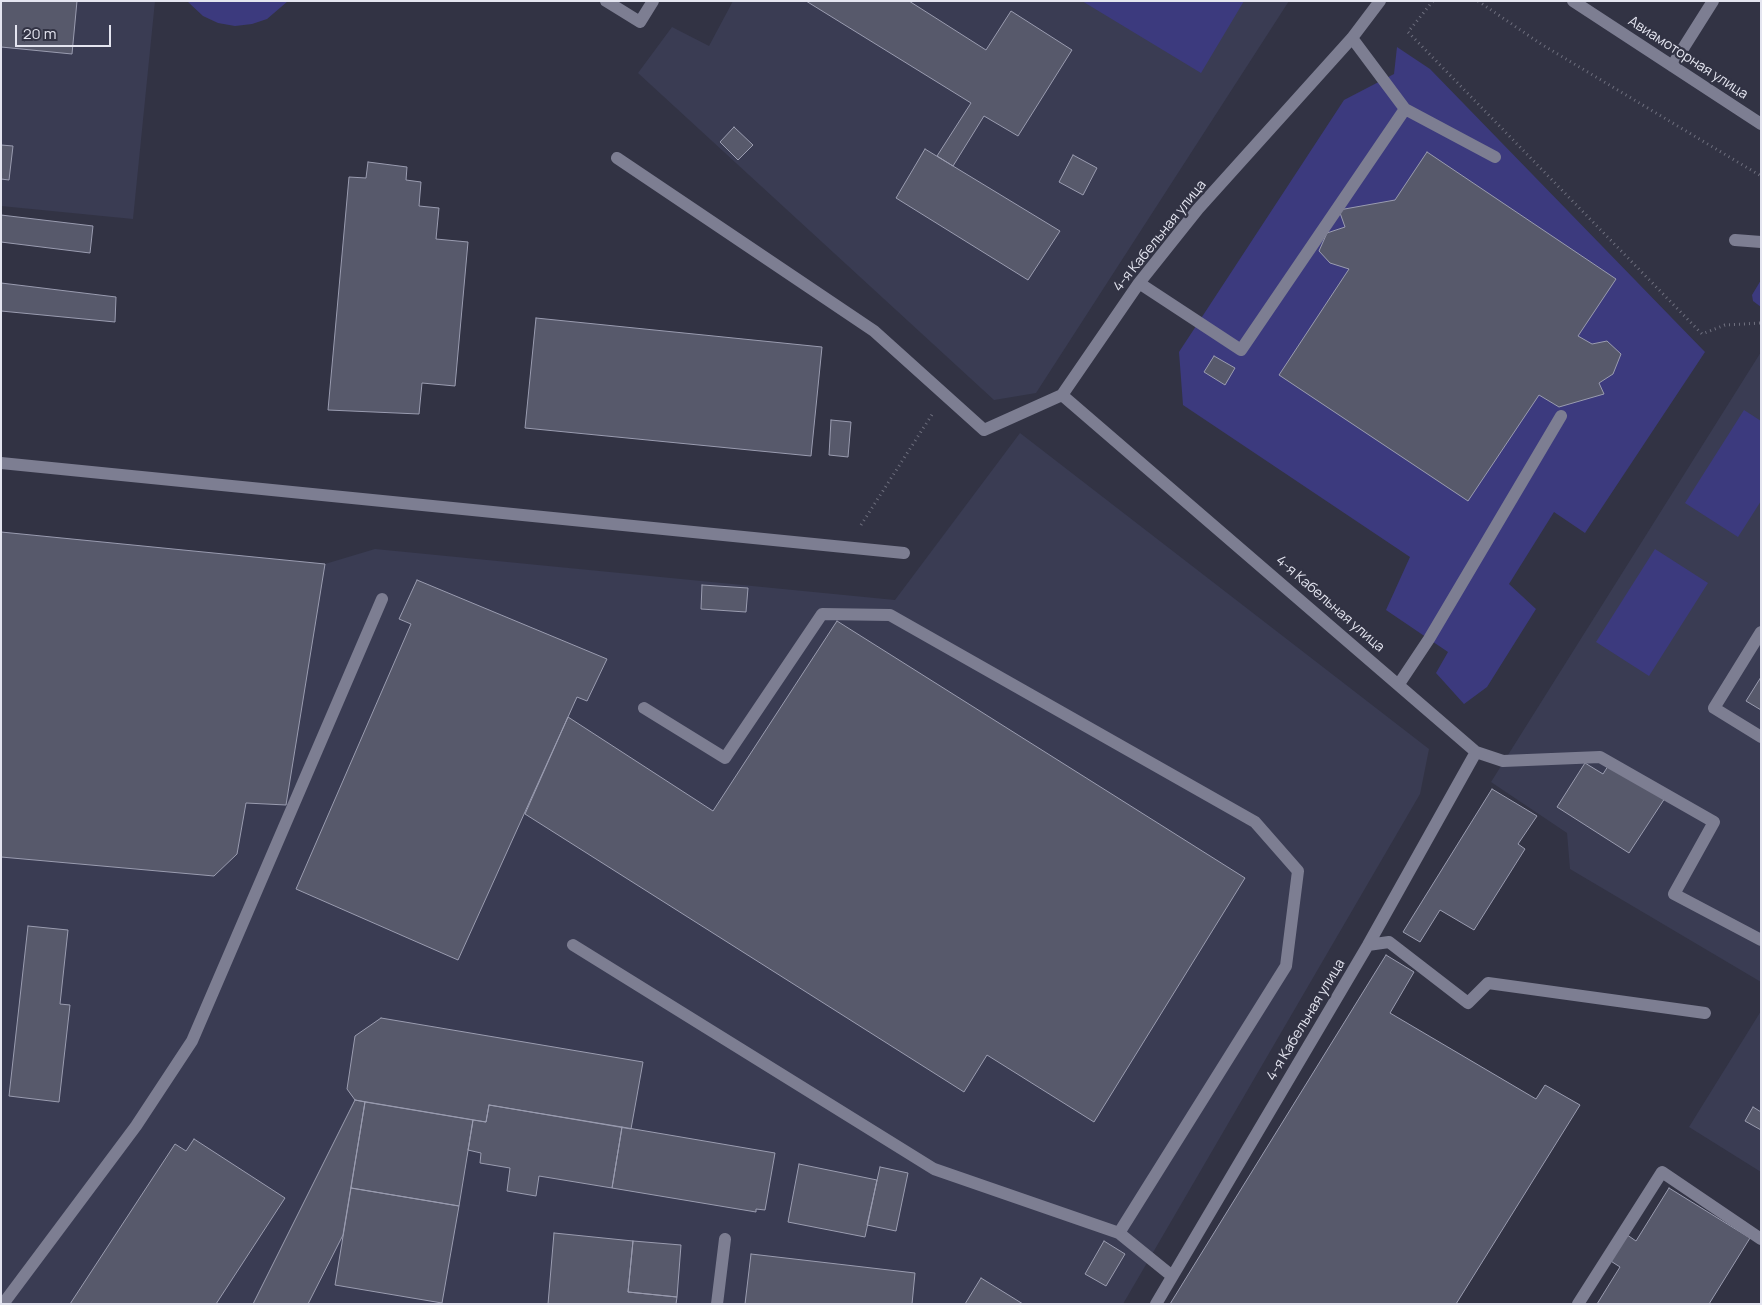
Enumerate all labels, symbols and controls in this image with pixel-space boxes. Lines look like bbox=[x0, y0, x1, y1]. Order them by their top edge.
street label: Авиамоторная улица bbox=[1625, 13, 1751, 103]
scale bar bbox=[18, 15, 114, 47]
text: 20 m bbox=[23, 23, 56, 44]
street label: 4-я Кабельная улица bbox=[1110, 177, 1210, 295]
street label: 4-я Кабельная улица bbox=[1272, 552, 1388, 656]
street label: 4-я Кабельная улица bbox=[1263, 956, 1349, 1084]

